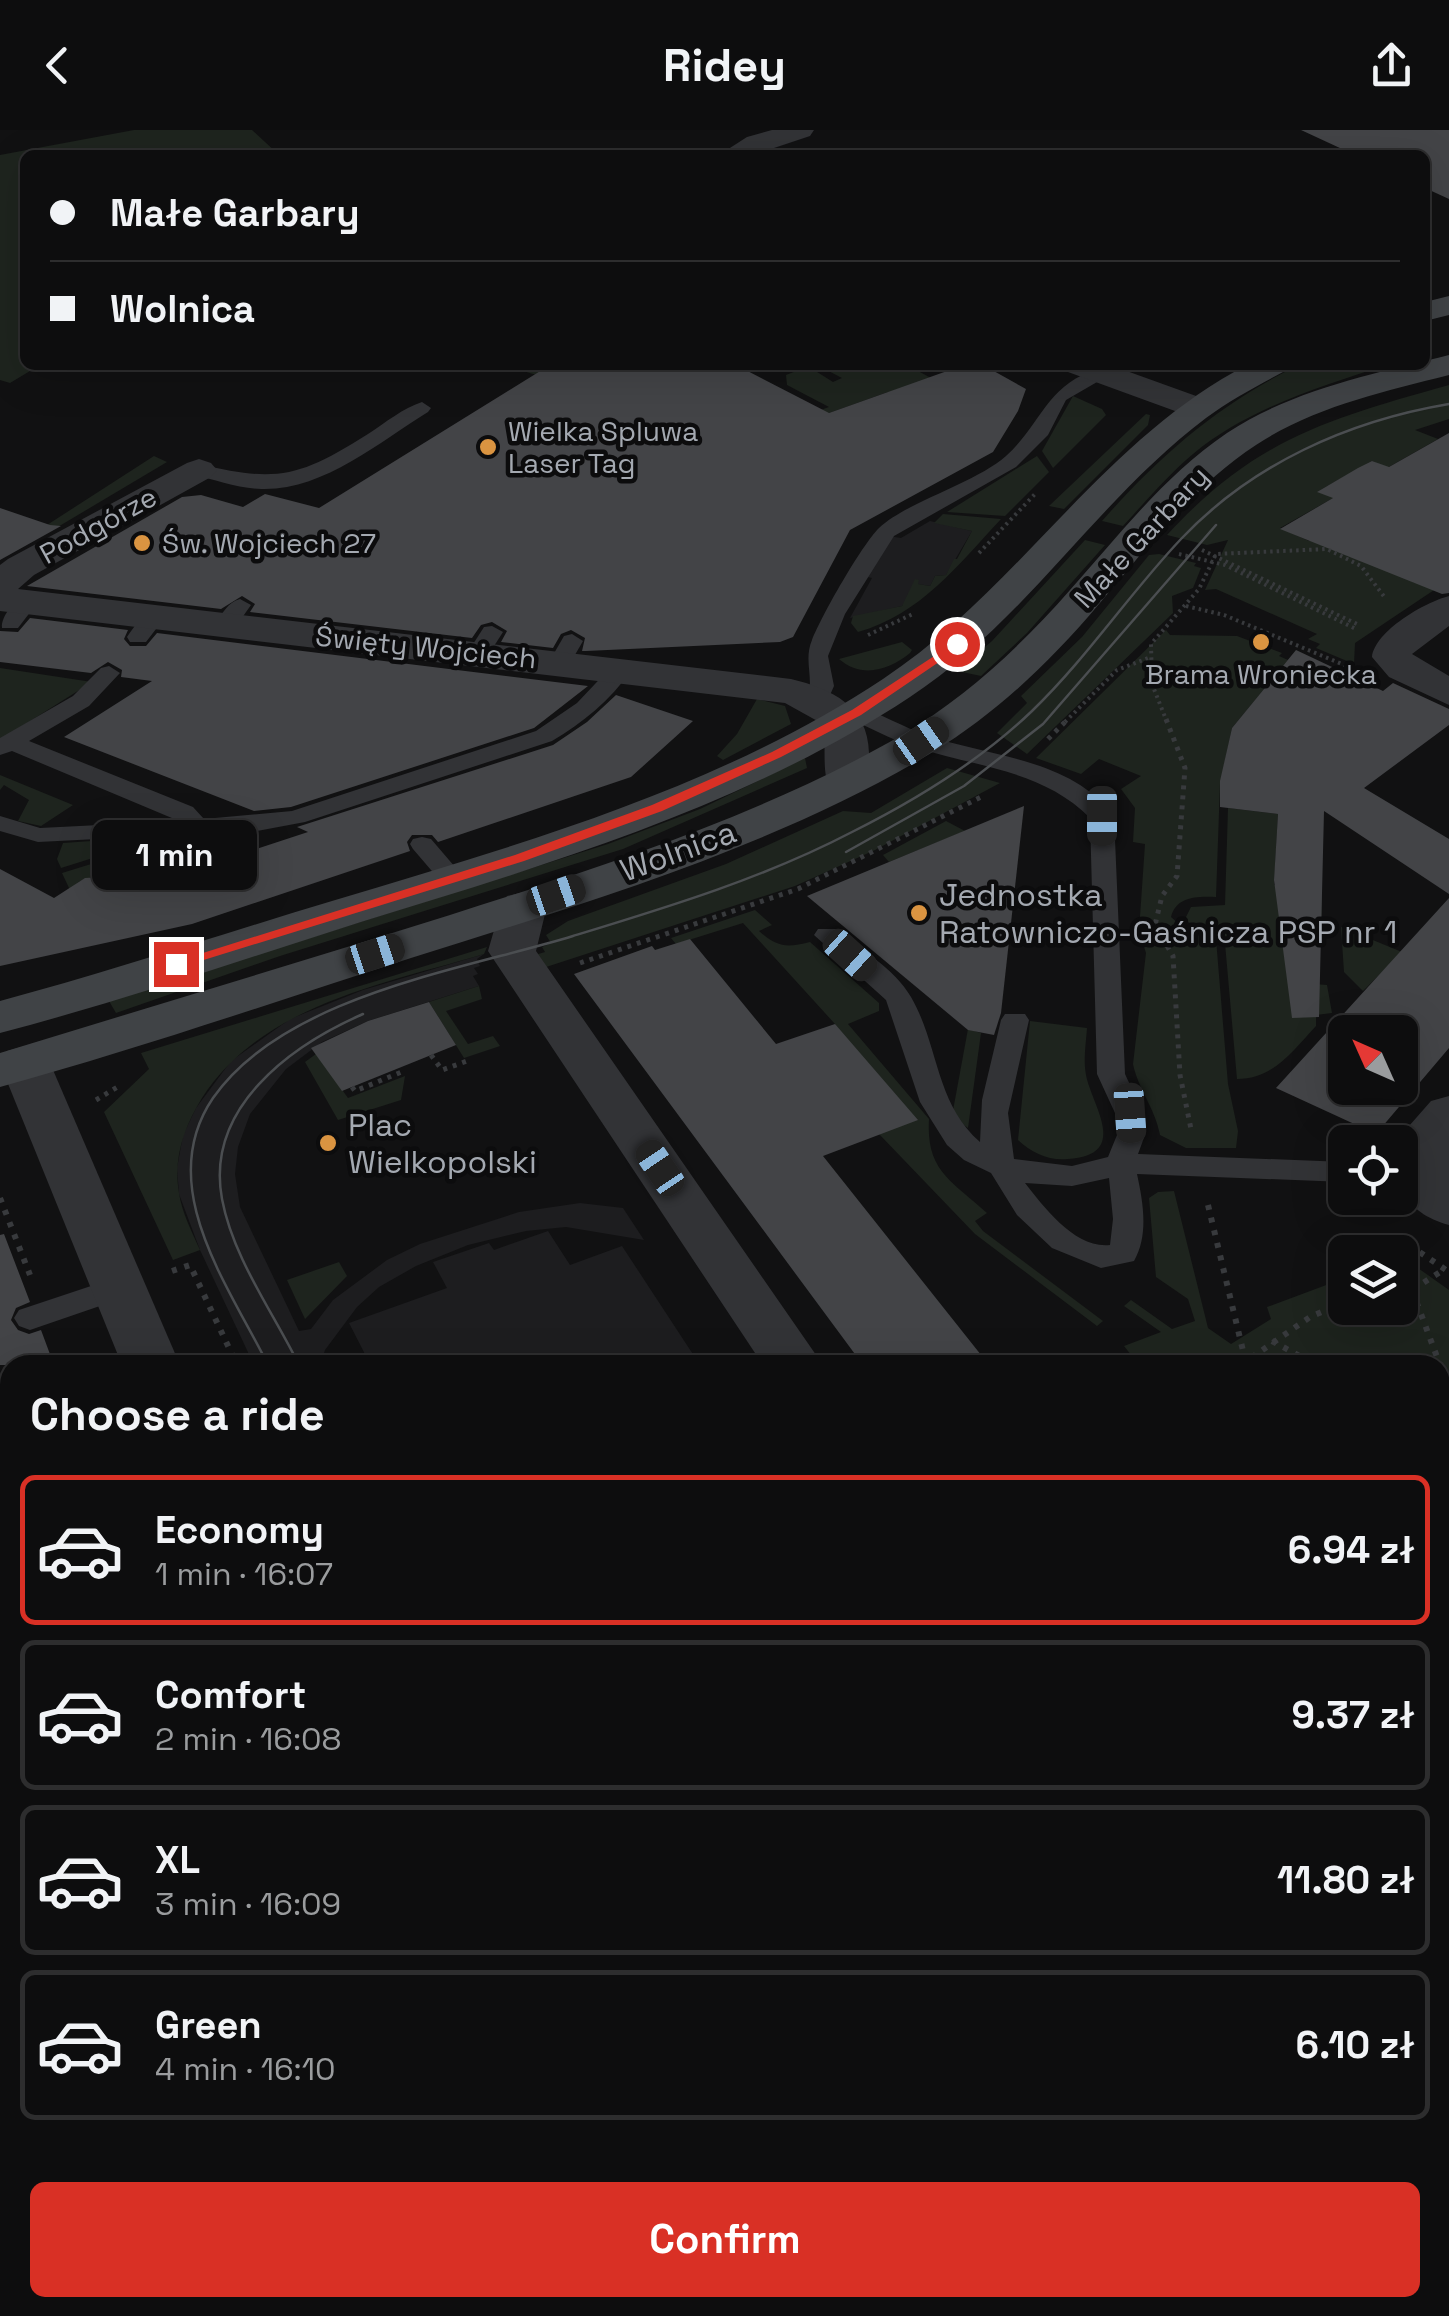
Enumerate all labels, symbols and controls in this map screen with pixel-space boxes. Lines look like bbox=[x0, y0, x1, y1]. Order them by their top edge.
text: Ridey bbox=[663, 37, 786, 94]
icon: back bbox=[30, 38, 85, 93]
icon: share bbox=[1364, 38, 1419, 93]
text: Małe Garbary bbox=[110, 189, 360, 237]
text: Wolnica bbox=[110, 285, 255, 333]
place label: Wielka Spluwa Laser Tag bbox=[508, 413, 698, 481]
marker: Wielka Spluwa Laser Tag bbox=[477, 436, 499, 458]
street label: Małe Garbary bbox=[1066, 458, 1216, 616]
street label: Podgórze bbox=[33, 478, 163, 572]
place label: Św. Wojciech 27 bbox=[162, 525, 376, 561]
marker: Św. Wojciech 27 bbox=[131, 532, 153, 554]
street label: Święty Wojciech bbox=[314, 618, 538, 676]
route start bbox=[935, 622, 980, 667]
marker: Brama Wroniecka bbox=[1250, 631, 1272, 653]
place label: Brama Wroniecka bbox=[1145, 656, 1377, 692]
car bbox=[888, 712, 954, 770]
car bbox=[1087, 786, 1117, 846]
street label: Wolnica bbox=[615, 812, 741, 890]
callout: 1 min bbox=[94, 819, 258, 889]
text: 1 min bbox=[135, 835, 214, 875]
car bbox=[523, 871, 589, 919]
place label: Jednostka Ratowniczo-Gaśnicza PSP nr 1 bbox=[939, 875, 1397, 952]
marker: Jednostka Ratowniczo-Gaśnicza PSP nr 1 bbox=[908, 902, 930, 924]
car bbox=[818, 924, 882, 986]
car bbox=[342, 930, 408, 978]
route end bbox=[154, 942, 199, 987]
north arrow bbox=[1328, 1015, 1418, 1105]
map controls bbox=[1328, 1015, 1418, 1325]
car bbox=[1113, 1082, 1147, 1144]
place label: Plac Wielkopolski bbox=[348, 1105, 537, 1182]
button: locate bbox=[1328, 1125, 1418, 1215]
marker: Plac Wielkopolski bbox=[317, 1132, 339, 1154]
car bbox=[631, 1135, 689, 1201]
button: layers bbox=[1328, 1235, 1418, 1325]
text: Choose a ride bbox=[30, 1386, 325, 1443]
icon: car bbox=[35, 1505, 125, 1595]
text: Economy bbox=[155, 1506, 324, 1554]
text: 6.94 zł bbox=[1288, 1526, 1415, 1574]
text: 1 min · 16:07 bbox=[155, 1554, 333, 1594]
icon: car bbox=[35, 1670, 125, 1760]
text: Comfort bbox=[155, 1671, 306, 1719]
text: 9.37 zł bbox=[1292, 1691, 1415, 1739]
text: 2 min · 16:08 bbox=[155, 1719, 341, 1759]
icon: car bbox=[35, 1835, 125, 1925]
text: XL bbox=[155, 1836, 200, 1884]
text: 11.80 zł bbox=[1277, 1856, 1415, 1904]
text: 3 min · 16:09 bbox=[155, 1884, 341, 1924]
icon: car bbox=[35, 2000, 125, 2090]
text: Green bbox=[155, 2001, 262, 2049]
text: 6.10 zł bbox=[1296, 2021, 1415, 2069]
text: 4 min · 16:10 bbox=[155, 2049, 336, 2089]
button: Confirm bbox=[30, 2182, 1420, 2297]

